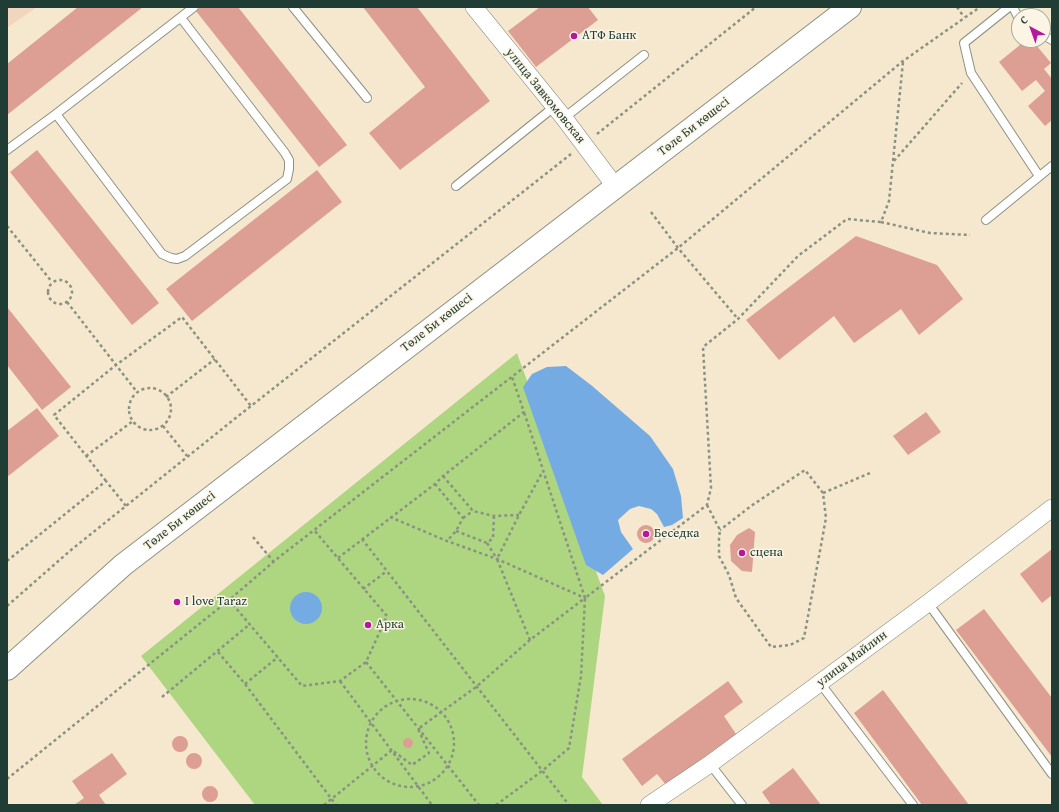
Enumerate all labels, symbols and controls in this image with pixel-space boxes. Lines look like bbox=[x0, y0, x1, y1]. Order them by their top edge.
north arrow bbox=[1011, 8, 1051, 48]
text: С bbox=[1016, 12, 1031, 28]
place label: АТФ Банк bbox=[582, 28, 636, 44]
marker: АТФ Банк bbox=[569, 31, 579, 41]
street label: улица Завкомовская bbox=[502, 45, 588, 147]
street label: Төле Би көшесі bbox=[655, 94, 733, 160]
street label: Төле Би көшесі bbox=[398, 290, 476, 356]
street label: Төле Би көшесі bbox=[141, 488, 219, 554]
place label: Беседка bbox=[654, 526, 699, 542]
marker: Беседка bbox=[641, 529, 651, 539]
place label: сцена bbox=[750, 545, 783, 561]
marker: сцена bbox=[737, 548, 747, 558]
place label: I love Taraz bbox=[185, 594, 247, 610]
marker: I love Taraz bbox=[172, 597, 182, 607]
place label: Арка bbox=[376, 617, 404, 633]
marker: Арка bbox=[363, 620, 373, 630]
street label: улица Майлин bbox=[814, 627, 890, 691]

